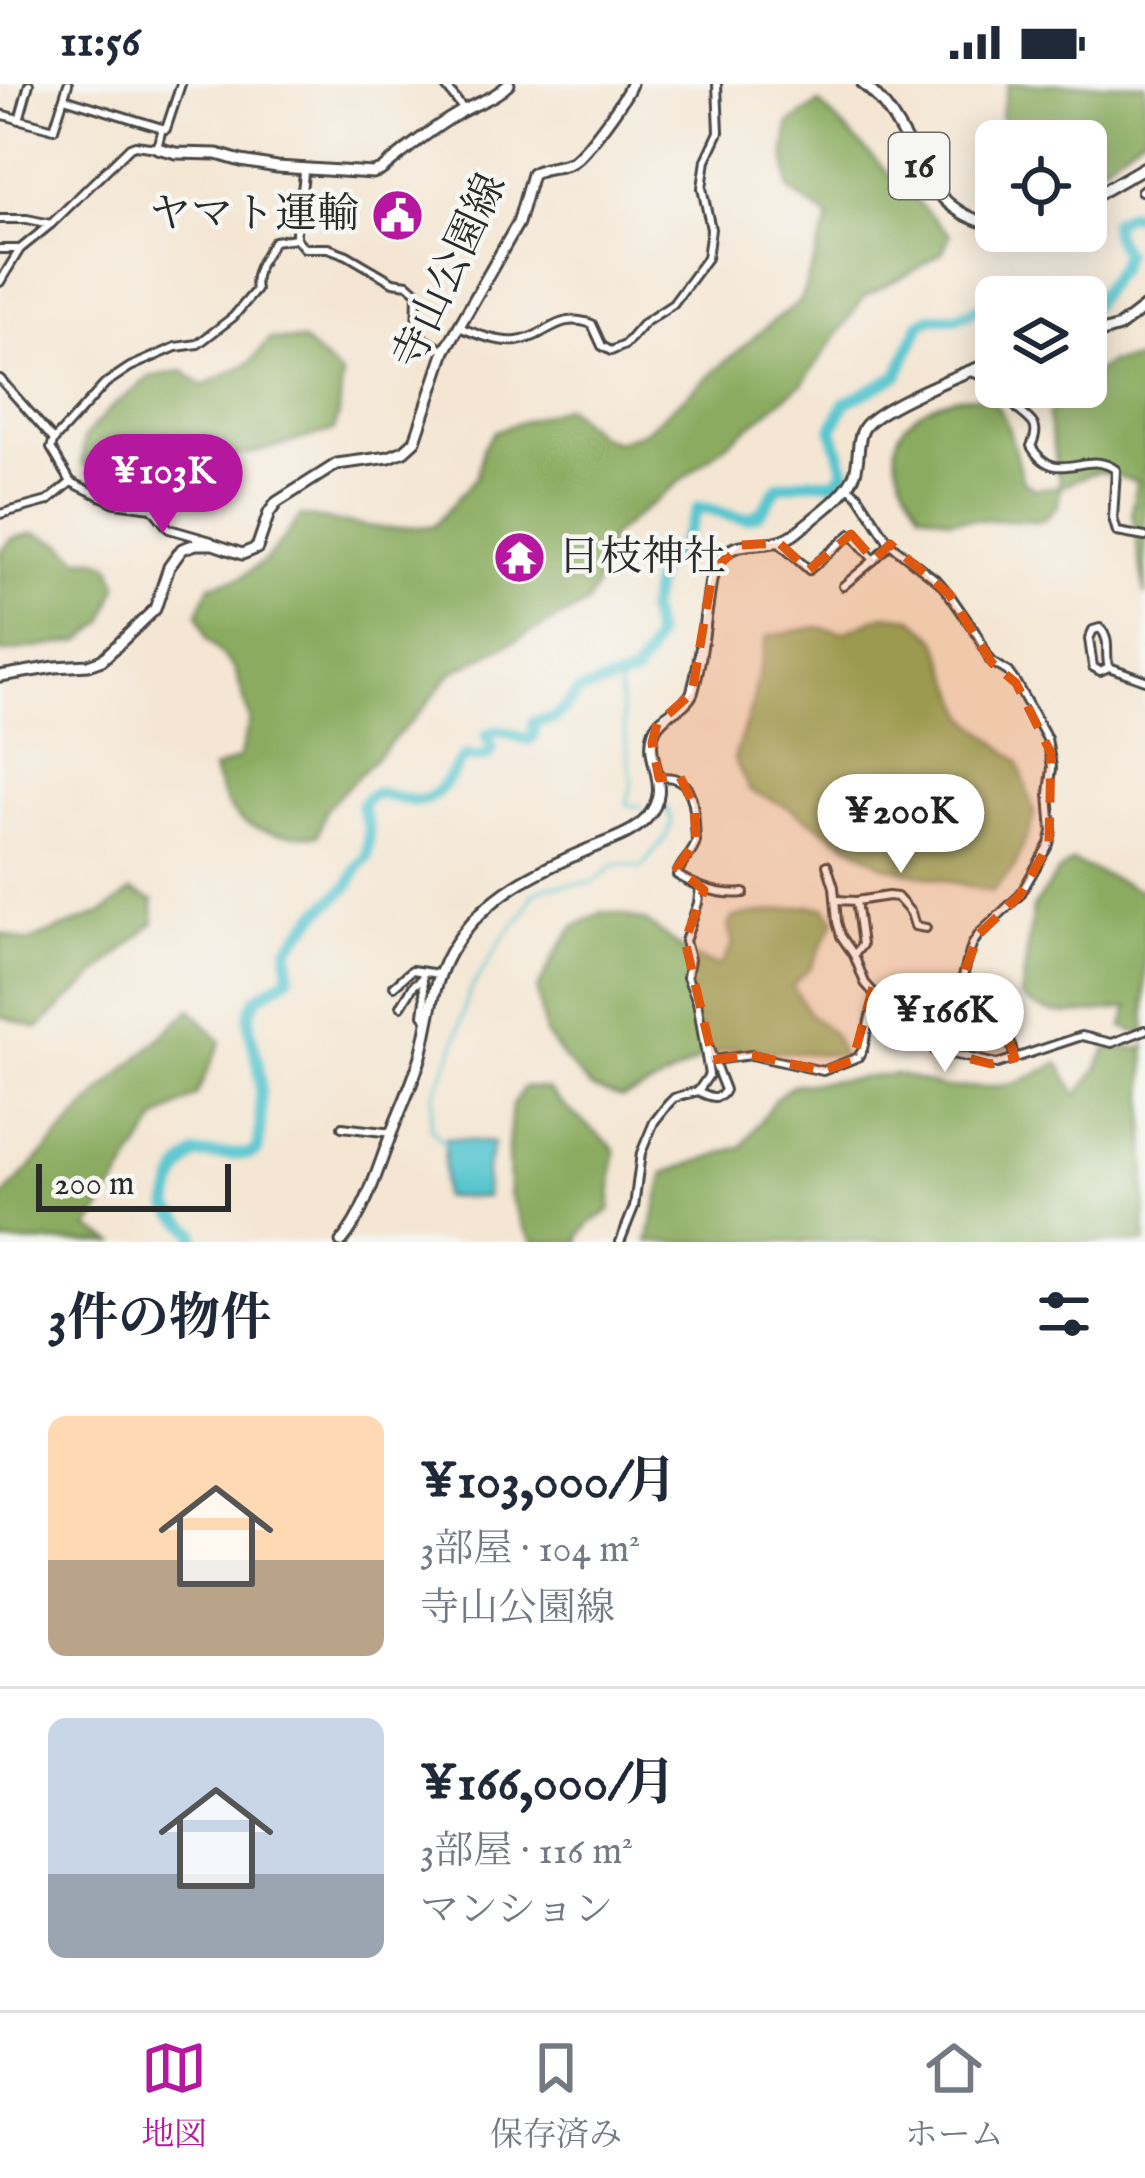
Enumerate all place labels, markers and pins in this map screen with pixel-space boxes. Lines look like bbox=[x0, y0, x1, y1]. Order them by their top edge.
public building icon: ヤマト運輸 bbox=[370, 187, 426, 243]
place label: ヤマト運輸 bbox=[149, 189, 359, 242]
pin: ¥103K bbox=[79, 434, 247, 536]
temple icon: 日枝神社 bbox=[491, 530, 547, 586]
place label: 日枝神社 bbox=[558, 532, 726, 585]
pin: ¥200K bbox=[817, 774, 985, 876]
pin: ¥166K bbox=[861, 973, 1029, 1075]

